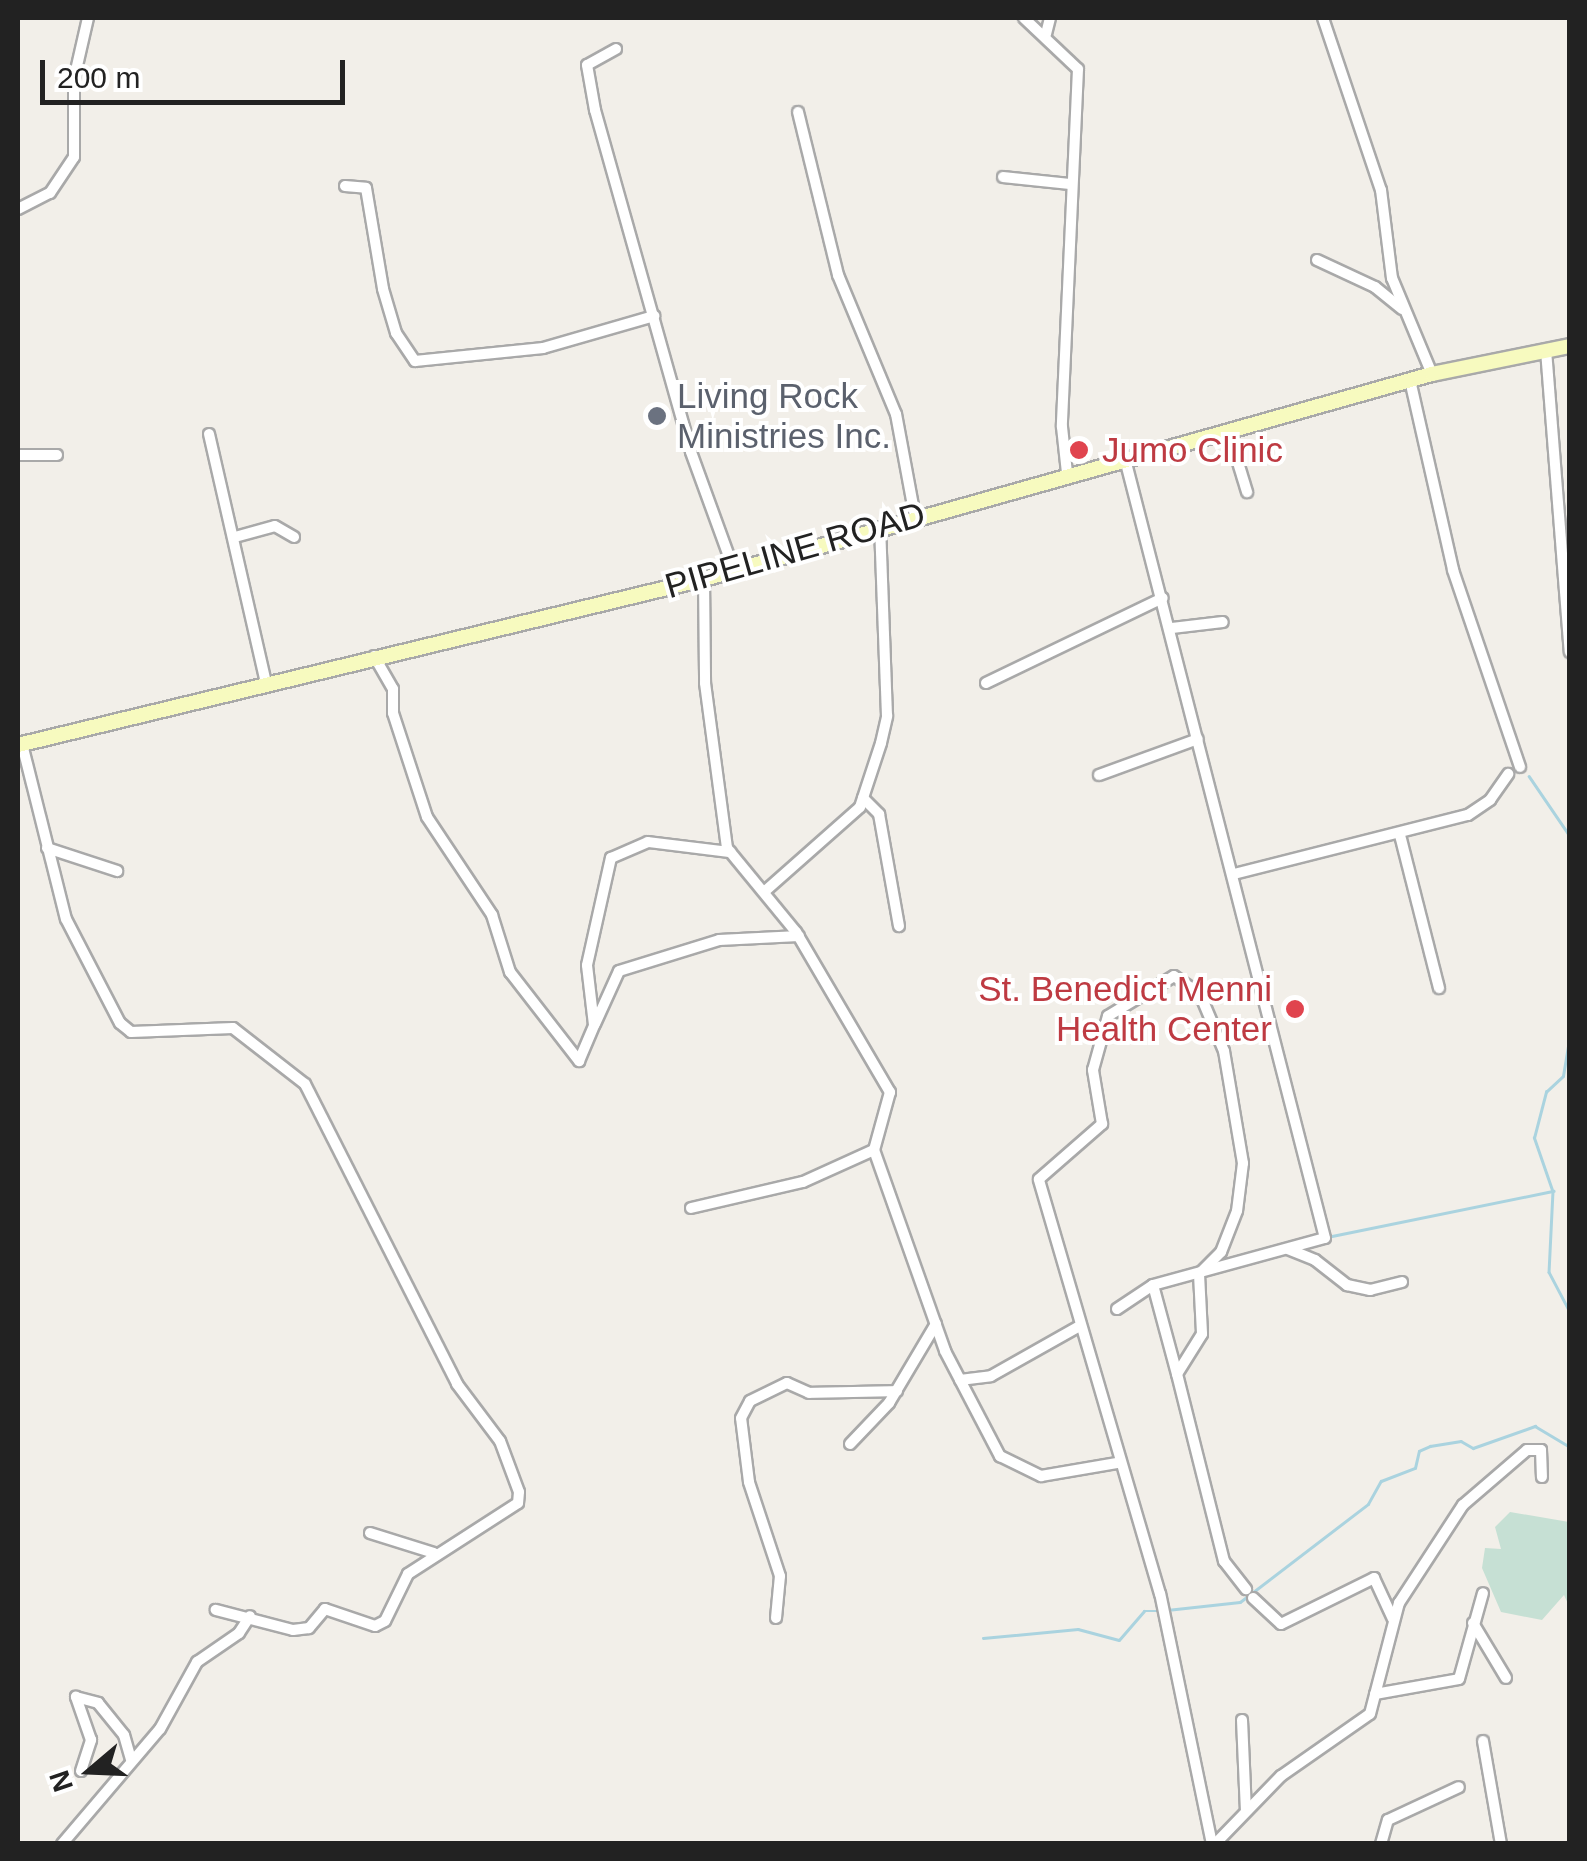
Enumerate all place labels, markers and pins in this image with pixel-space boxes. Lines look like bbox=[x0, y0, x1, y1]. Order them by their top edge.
place label: Living Rock Ministries Inc. bbox=[677, 375, 891, 457]
marker: Living Rock Ministries Inc. bbox=[646, 405, 668, 427]
place label: Jumo Clinic bbox=[1102, 429, 1283, 471]
marker: Jumo Clinic bbox=[1066, 437, 1092, 463]
place label: St. Benedict Menni Health Center bbox=[978, 968, 1272, 1050]
marker: St. Benedict Menni Health Center bbox=[1282, 996, 1308, 1022]

